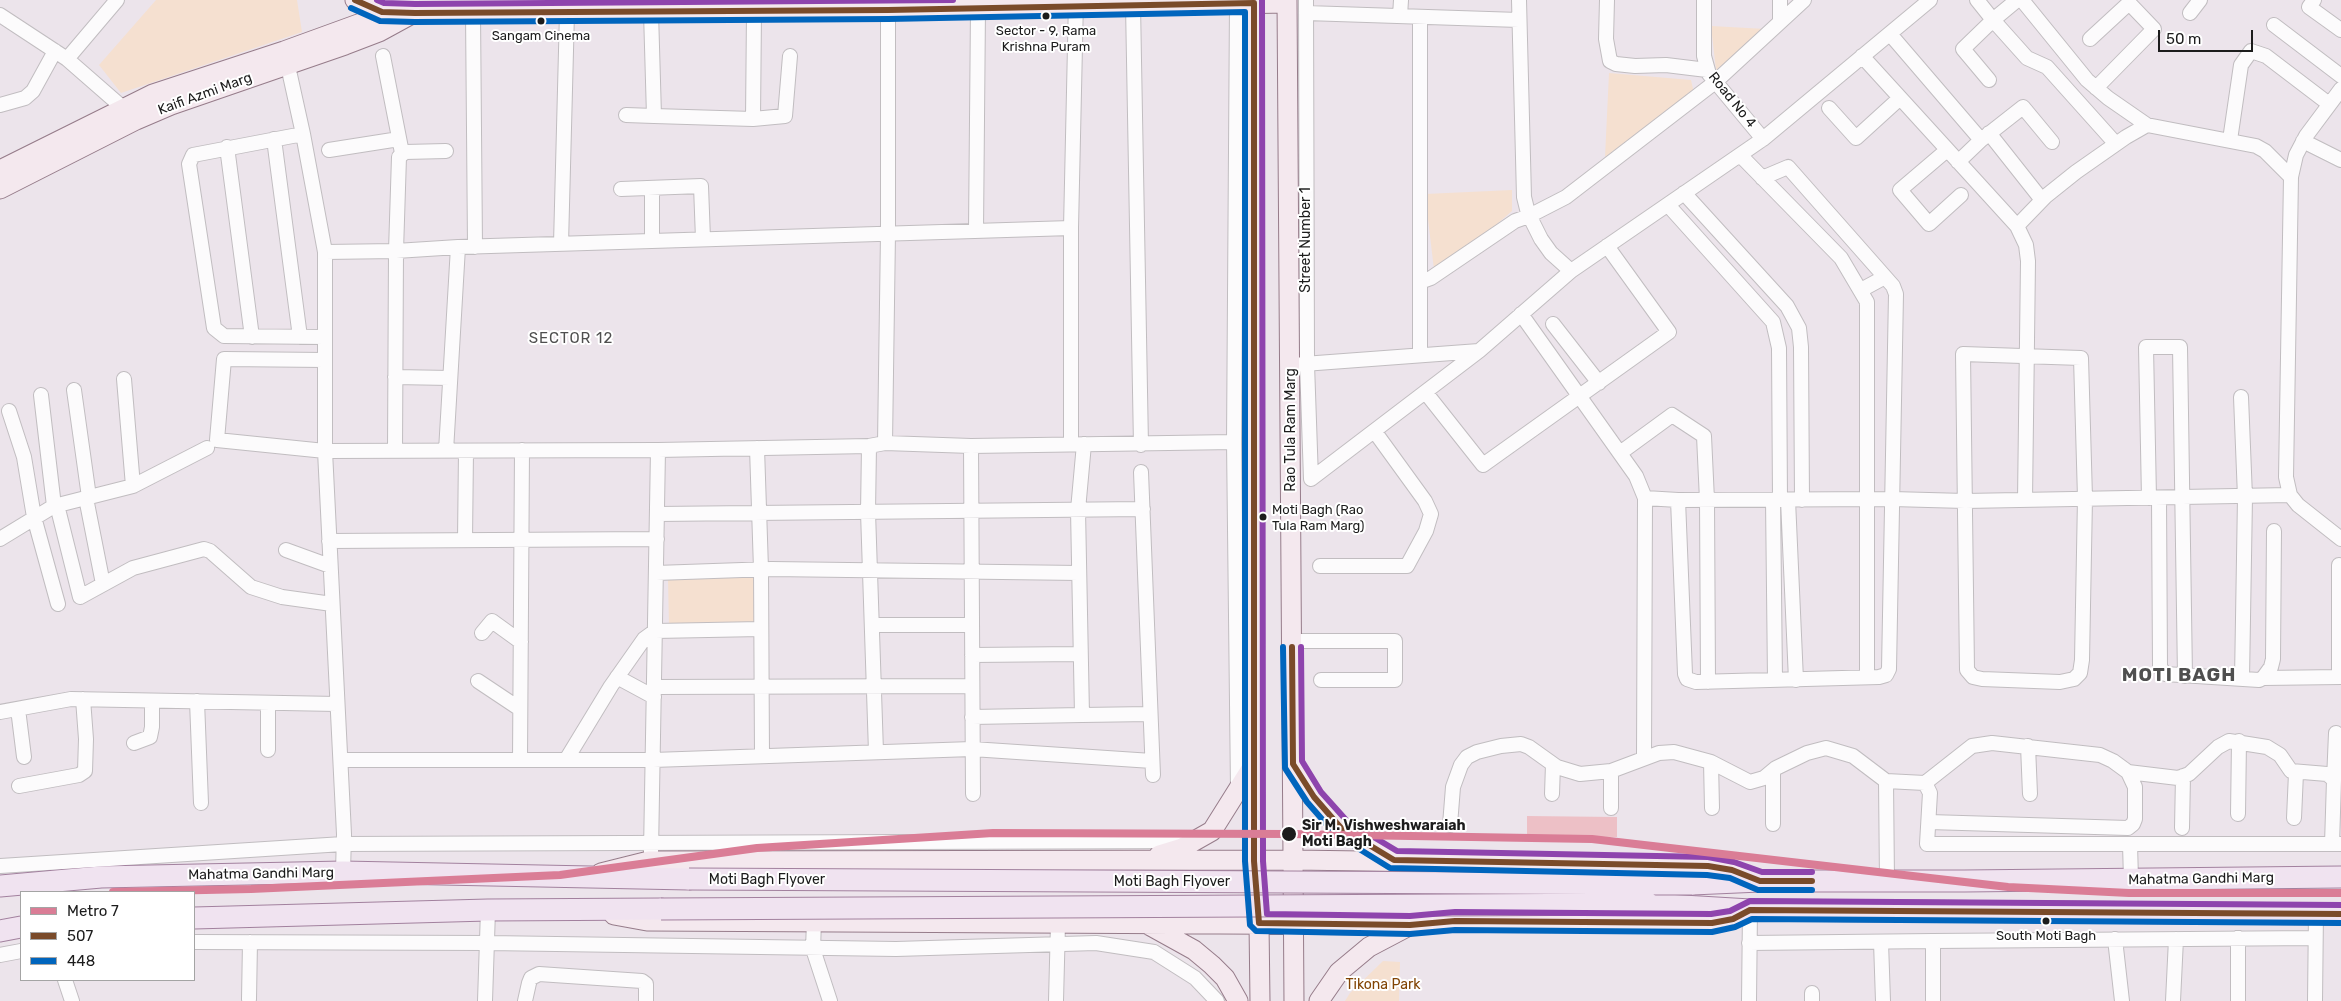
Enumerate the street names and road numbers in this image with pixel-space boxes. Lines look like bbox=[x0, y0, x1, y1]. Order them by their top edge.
street label: Kaifi Azmi Marg bbox=[156, 69, 254, 119]
street label: Road No 4 bbox=[1705, 69, 1759, 131]
street label: Street Number 1 bbox=[1298, 187, 1314, 293]
street label: Rao Tula Ram Marg bbox=[1283, 368, 1299, 492]
street label: Mahatma Gandhi Marg bbox=[188, 864, 334, 884]
street label: Mahatma Gandhi Marg bbox=[2128, 869, 2274, 889]
street label: Moti Bagh Flyover bbox=[709, 872, 825, 888]
street label: Moti Bagh Flyover bbox=[1114, 874, 1230, 890]

